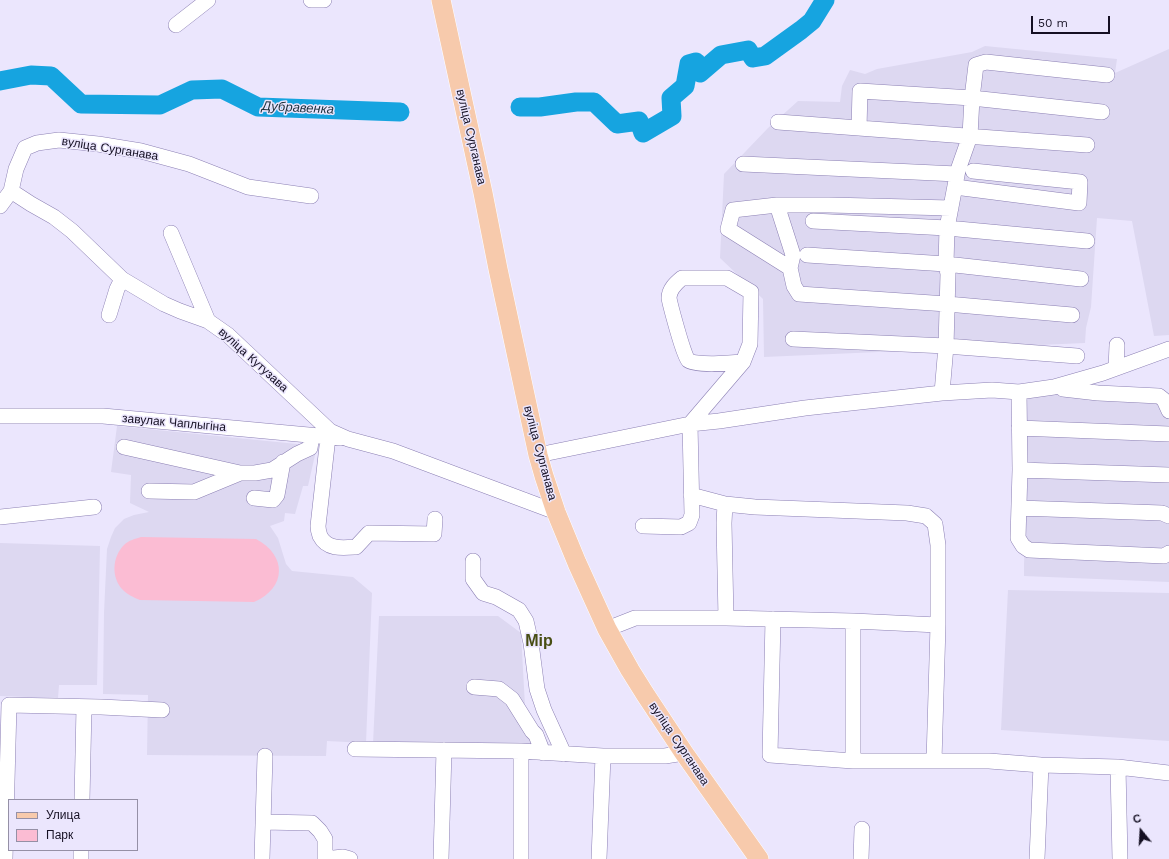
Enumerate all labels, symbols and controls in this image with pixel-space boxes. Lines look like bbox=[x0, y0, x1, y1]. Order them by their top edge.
scale bar bbox=[1033, 8, 1112, 34]
text: 50 m bbox=[1038, 16, 1068, 30]
street label: вуліца Сурганава bbox=[453, 88, 489, 186]
water label: Дубравенка bbox=[262, 98, 334, 118]
street label: вуліца Сурганава bbox=[61, 134, 159, 164]
street label: вуліца Кутузава bbox=[215, 325, 291, 395]
street label: вуліца Сурганава bbox=[520, 404, 560, 502]
street label: завулак Чаплыгіна bbox=[121, 411, 227, 435]
district label: Мір bbox=[525, 631, 553, 651]
street label: вуліца Сурганава bbox=[646, 700, 712, 788]
legend bbox=[8, 799, 138, 851]
text: Улица bbox=[46, 808, 80, 822]
north arrow bbox=[1121, 811, 1161, 851]
text: С bbox=[1131, 812, 1143, 827]
text: Парк bbox=[46, 828, 73, 842]

